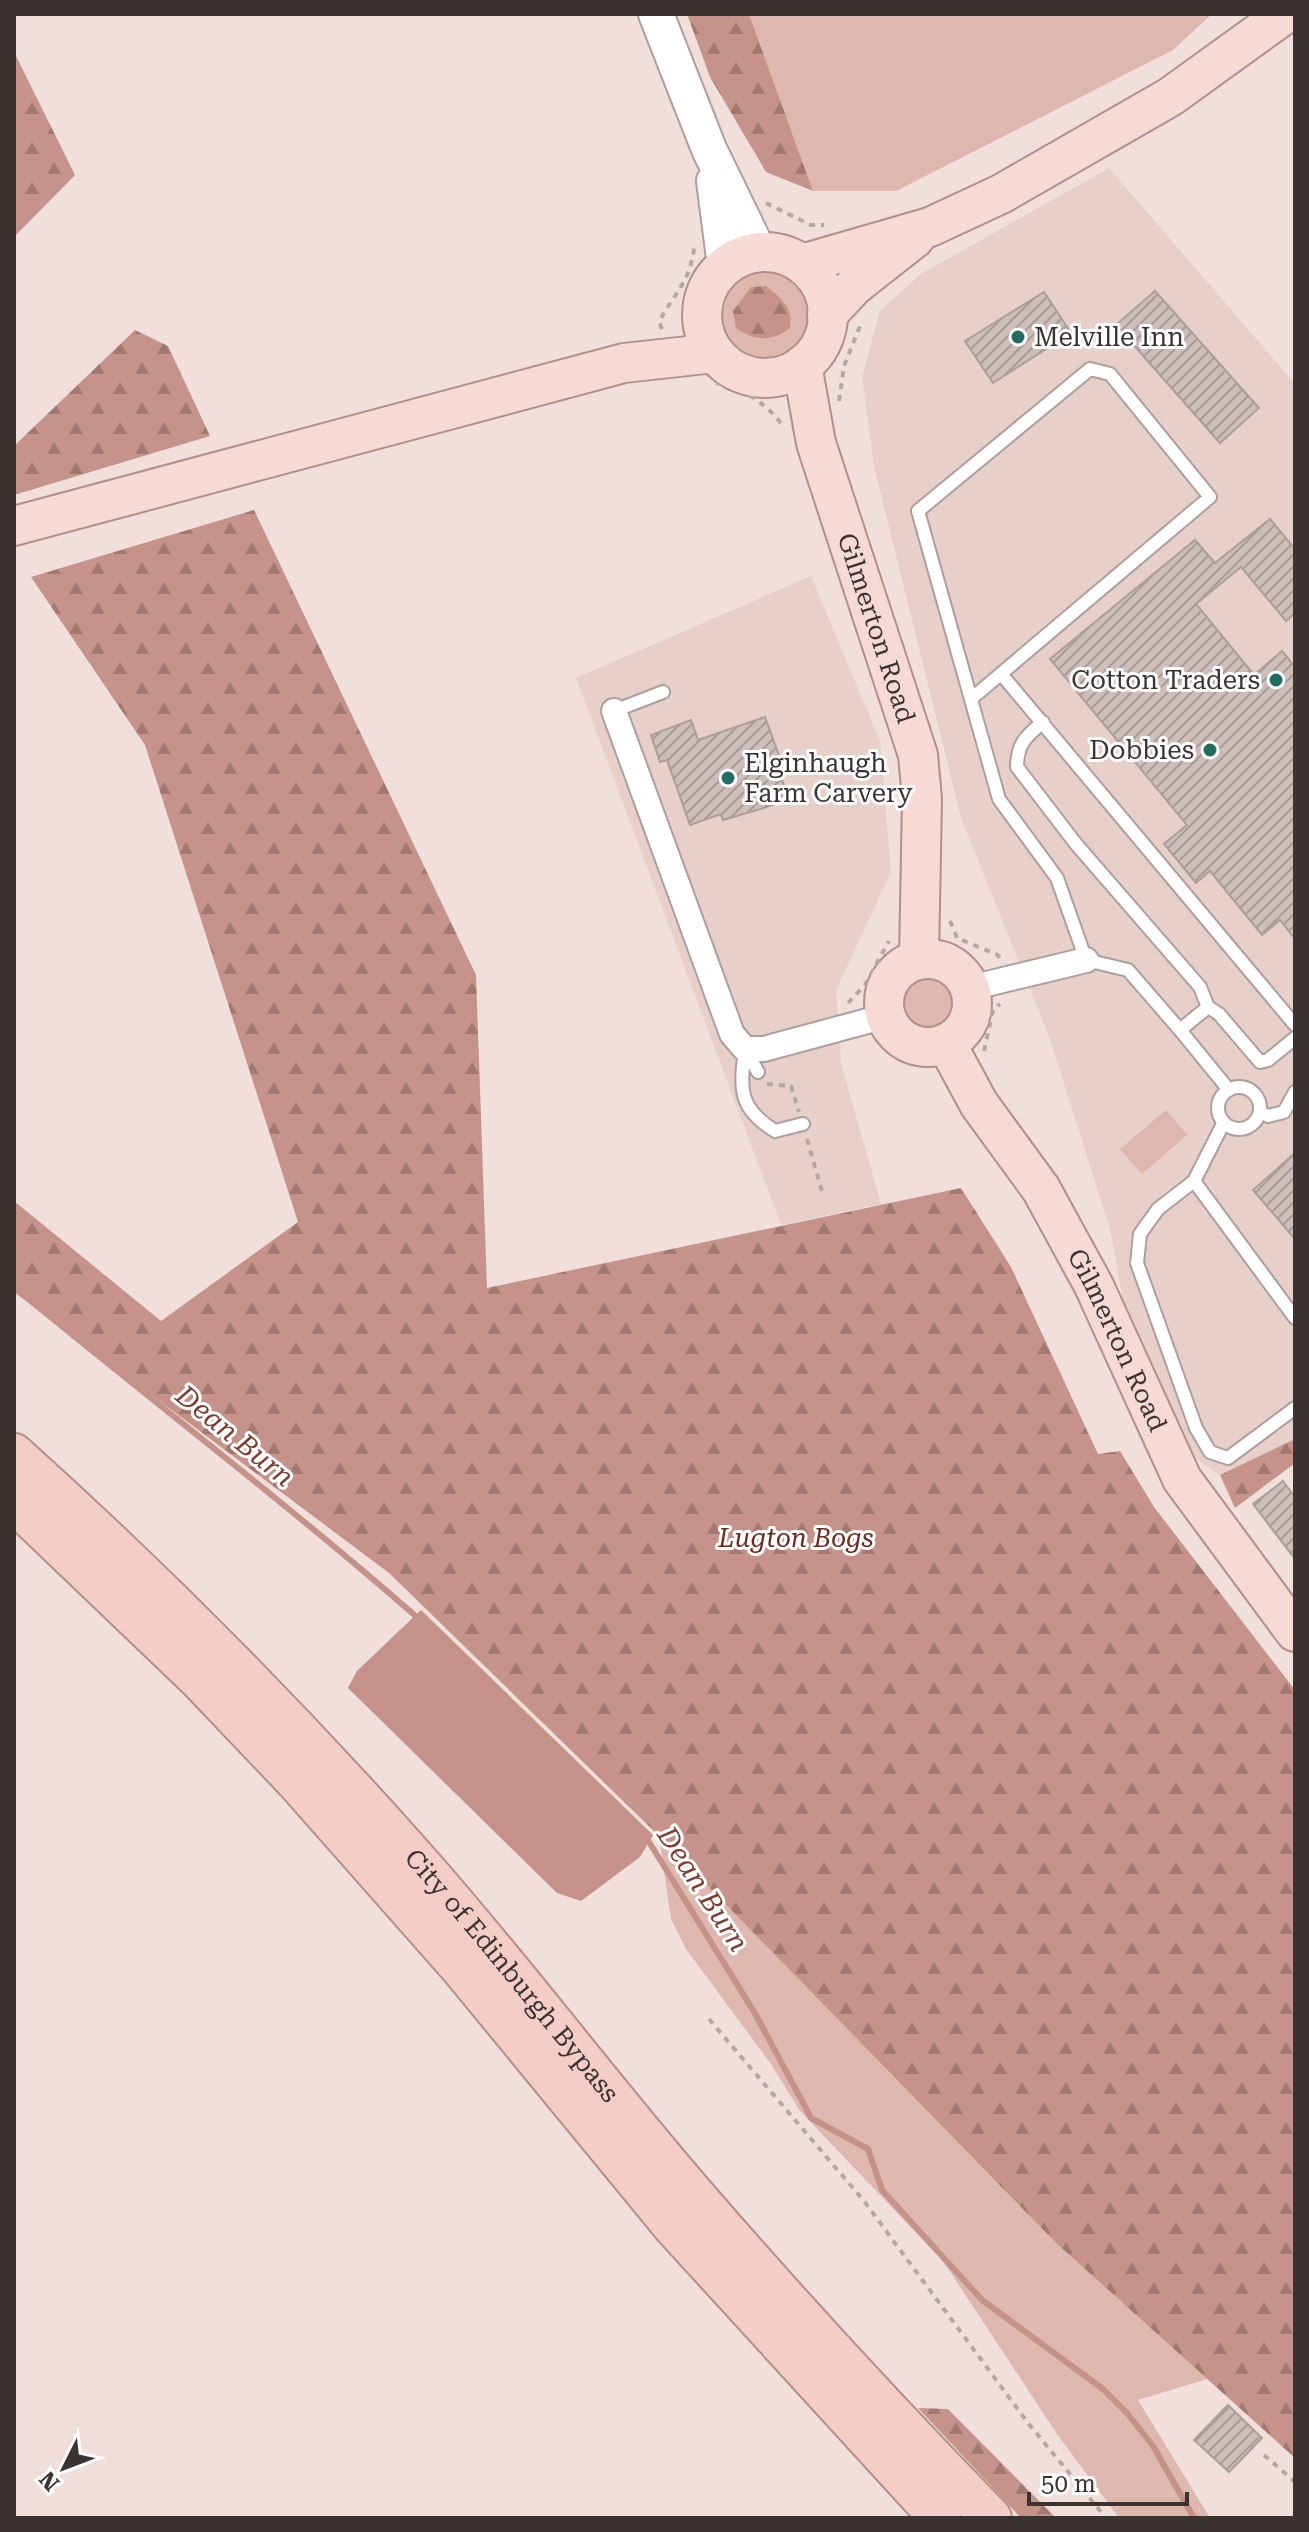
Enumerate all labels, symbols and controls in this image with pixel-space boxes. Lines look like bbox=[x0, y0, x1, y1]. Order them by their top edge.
place label: Melville Inn bbox=[1034, 322, 1184, 352]
marker: Melville Inn bbox=[1009, 328, 1027, 346]
street label: Gilmerton Road bbox=[831, 529, 922, 727]
place label: Cotton Traders bbox=[1071, 665, 1260, 695]
marker: Cotton Traders bbox=[1267, 671, 1285, 689]
place label: Dobbies bbox=[1089, 735, 1194, 765]
marker: Dobbies bbox=[1201, 741, 1219, 759]
place label: Elginhaugh Farm Carvery bbox=[744, 748, 913, 808]
marker: Elginhaugh Farm Carvery bbox=[719, 769, 737, 787]
street label: Gilmerton Road bbox=[1062, 1244, 1173, 1436]
water label: Dean Burn bbox=[169, 1378, 301, 1494]
park label: Lugton Bogs bbox=[717, 1523, 874, 1553]
water label: Dean Burn bbox=[650, 1820, 756, 1958]
street label: City of Edinburgh Bypass bbox=[399, 1843, 625, 2108]
north arrow bbox=[24, 2428, 104, 2508]
scale bar bbox=[1029, 2456, 1187, 2506]
text: N bbox=[35, 2466, 64, 2496]
text: 50 m bbox=[1041, 2470, 1096, 2498]

